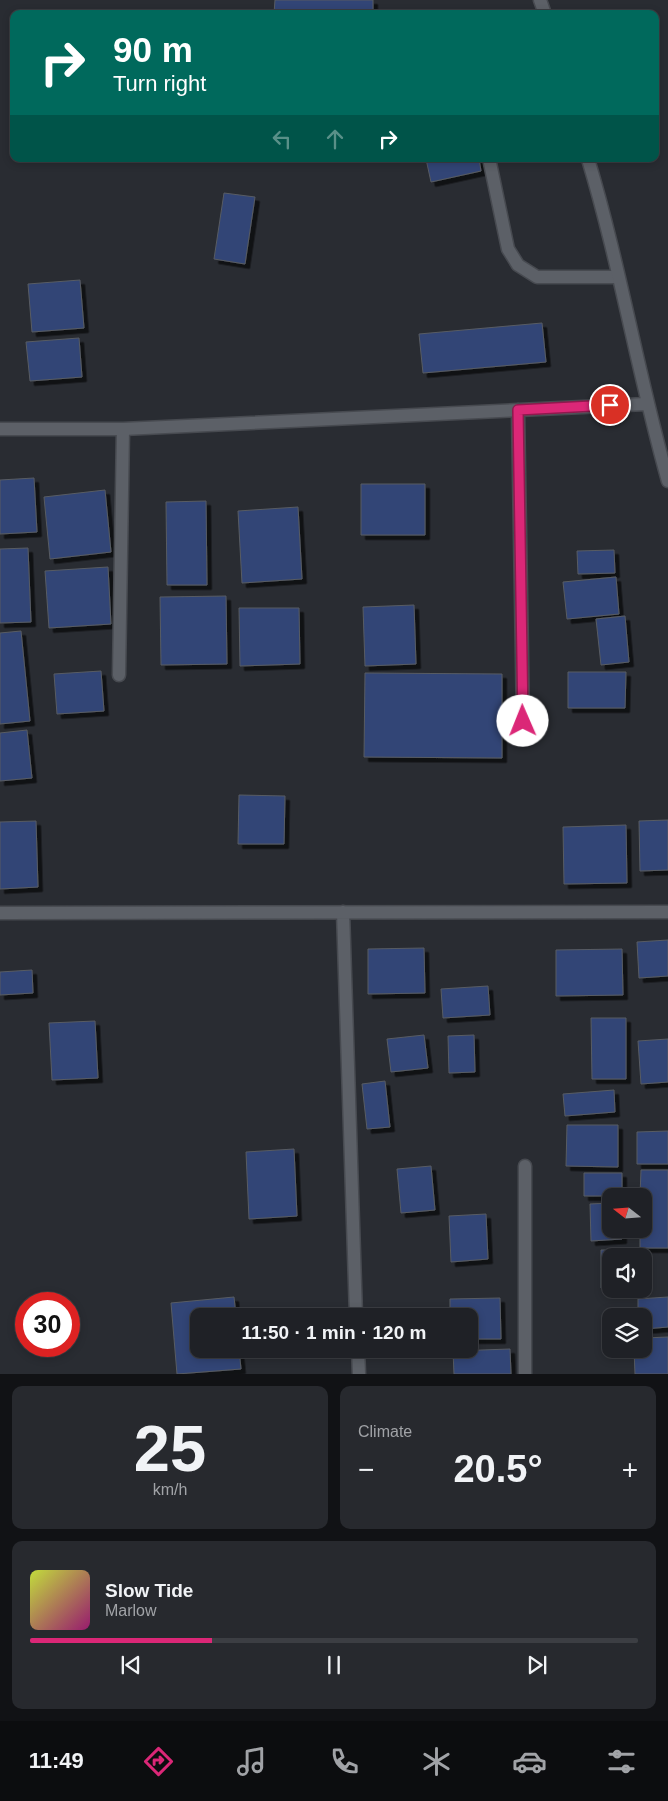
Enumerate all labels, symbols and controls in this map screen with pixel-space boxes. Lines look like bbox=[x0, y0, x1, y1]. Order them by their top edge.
icon: right bbox=[30, 30, 95, 95]
text: 90 m bbox=[113, 30, 193, 69]
text: Turn right bbox=[113, 71, 206, 96]
icon: left bbox=[268, 125, 296, 153]
icon: ahead bbox=[321, 125, 349, 153]
icon: right bbox=[374, 125, 402, 153]
pin bbox=[589, 384, 631, 426]
icon: arrive bbox=[596, 391, 624, 419]
position arrow bbox=[496, 694, 548, 746]
north arrow bbox=[602, 1188, 652, 1238]
map controls bbox=[602, 1188, 652, 1358]
button: sound bbox=[602, 1248, 652, 1298]
speed limit sign: 30 bbox=[15, 1292, 80, 1357]
button: layers bbox=[602, 1308, 652, 1358]
text: 11:50 · 1 min · 120 m bbox=[242, 1322, 426, 1343]
text: 25 bbox=[134, 1412, 206, 1485]
text: Climate bbox=[358, 1423, 412, 1440]
text: 20.5° bbox=[453, 1448, 543, 1490]
text: − bbox=[358, 1454, 374, 1485]
text: + bbox=[622, 1454, 638, 1485]
text: km/h bbox=[153, 1481, 187, 1498]
text: Slow Tide bbox=[105, 1580, 193, 1601]
text: Marlow bbox=[105, 1602, 157, 1619]
icon: previous bbox=[117, 1651, 145, 1679]
icon: pause bbox=[320, 1651, 348, 1679]
icon: next bbox=[523, 1651, 551, 1679]
icon: directions bbox=[141, 1744, 176, 1779]
icon: music bbox=[234, 1744, 269, 1779]
icon: phone bbox=[327, 1744, 362, 1779]
icon: climate bbox=[419, 1744, 454, 1779]
icon: car bbox=[512, 1744, 547, 1779]
icon: filters bbox=[604, 1744, 639, 1779]
text: 11:49 bbox=[29, 1748, 84, 1773]

